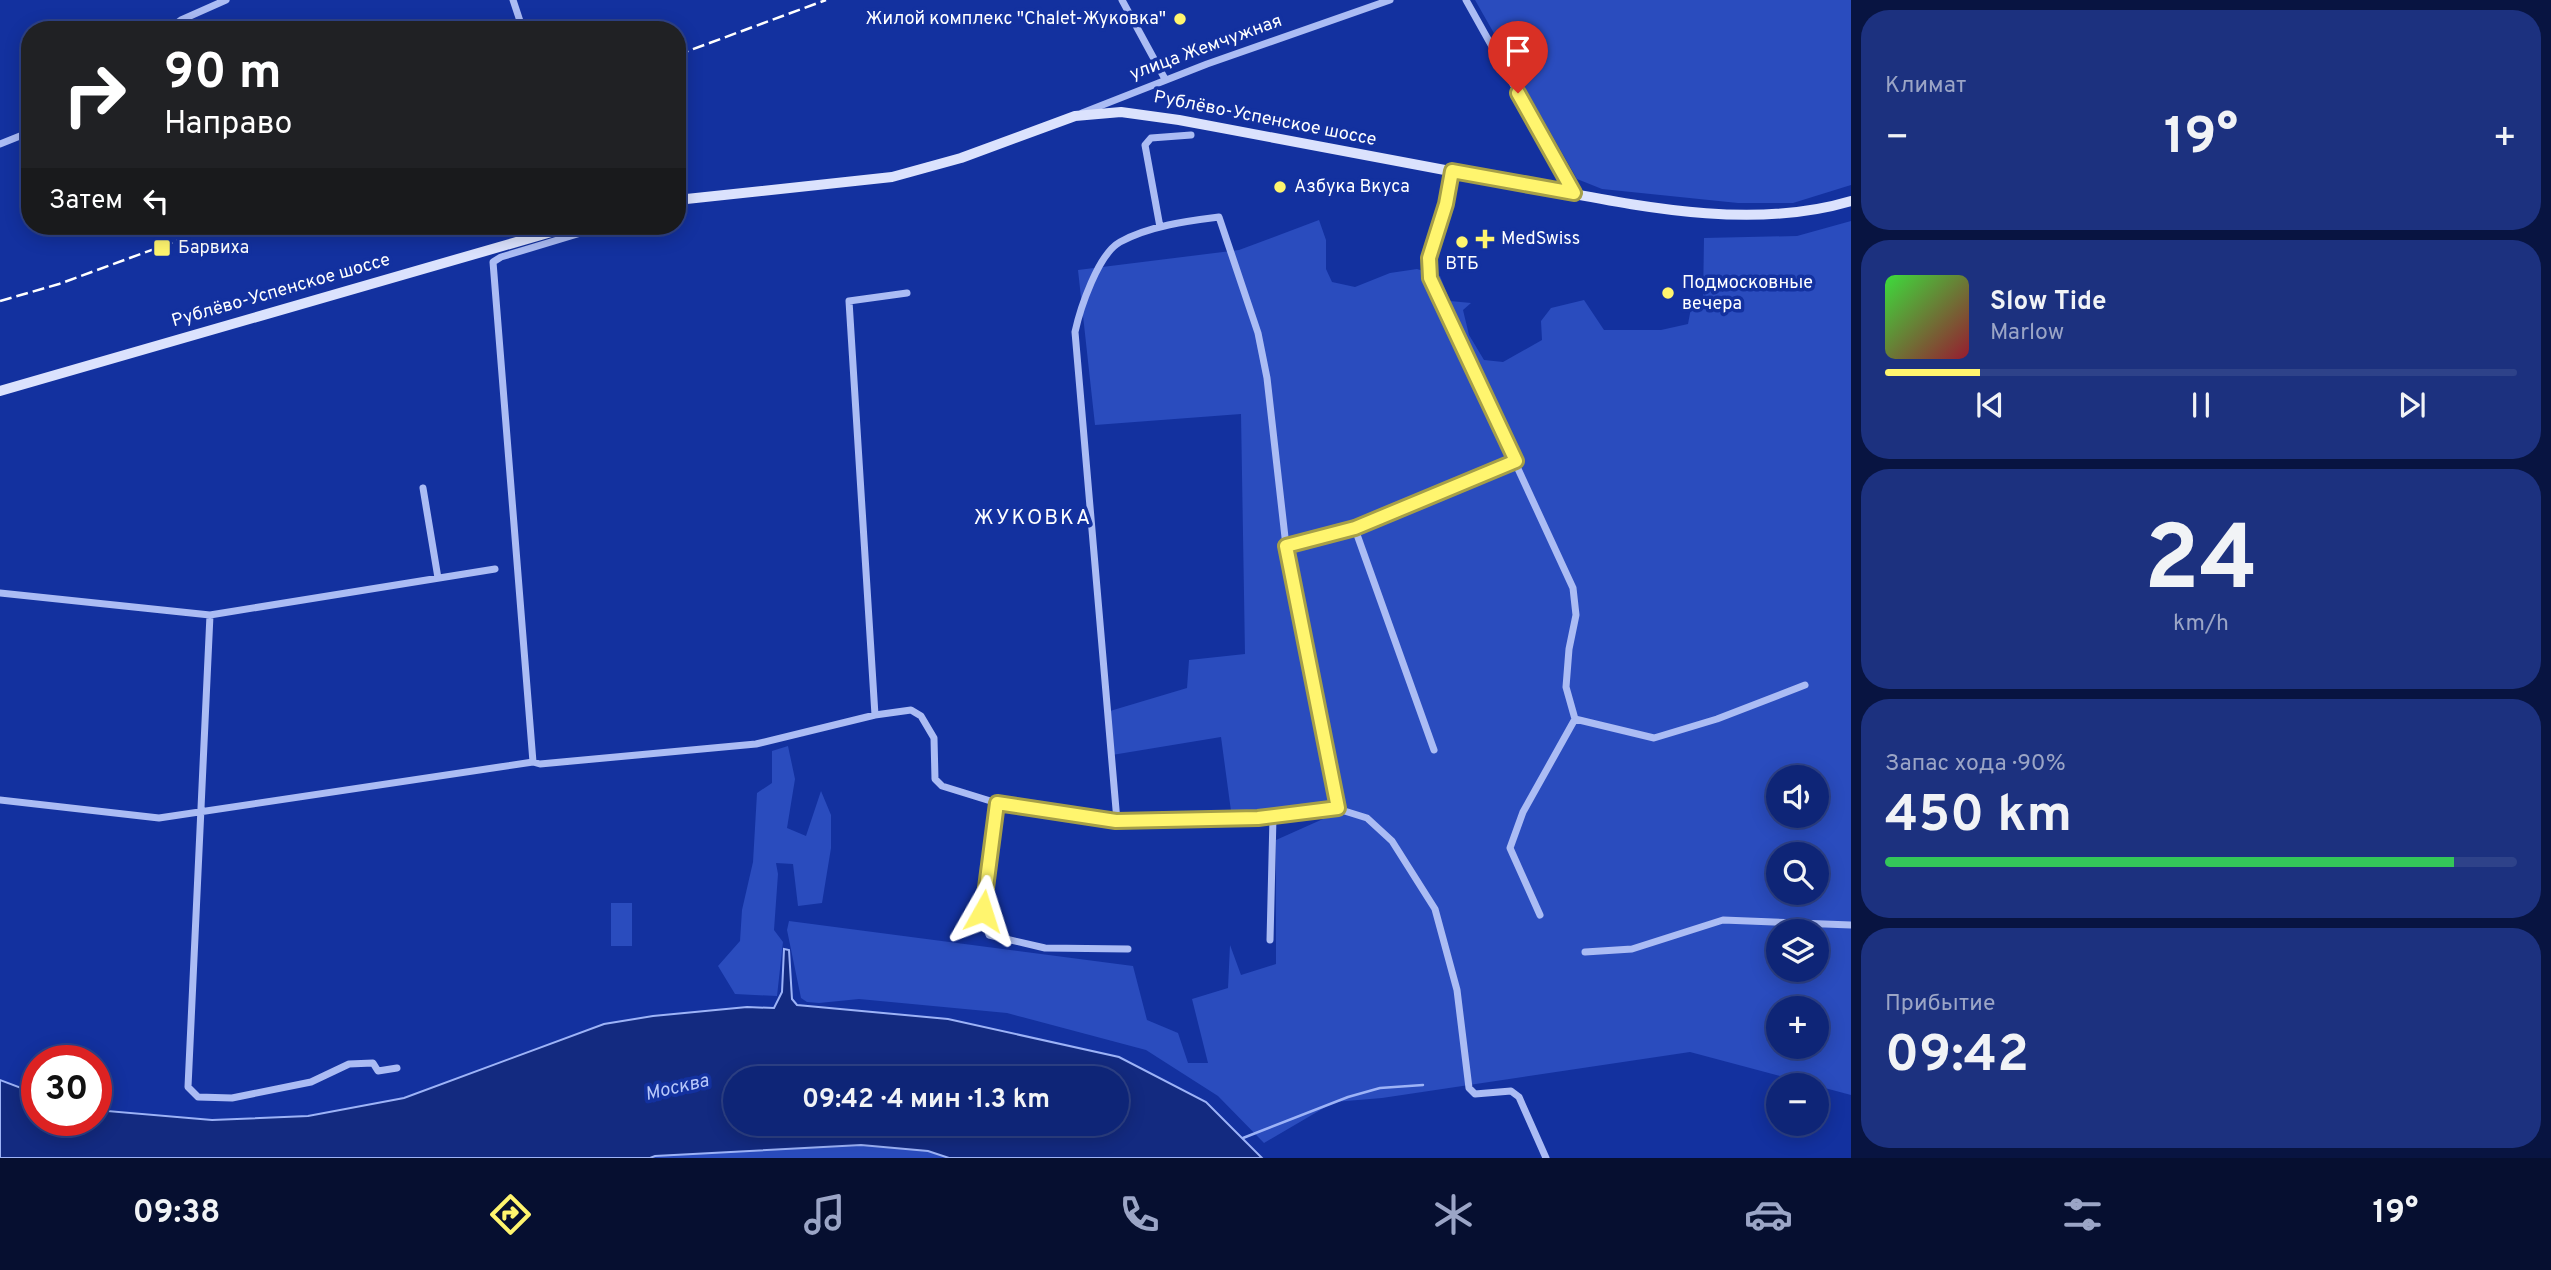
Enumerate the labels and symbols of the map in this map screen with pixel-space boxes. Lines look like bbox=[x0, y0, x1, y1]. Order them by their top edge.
place label: Жилой комплекс "Chalet-Жуковка" bbox=[866, 8, 1166, 31]
street label: улица Жемчужная bbox=[1127, 10, 1285, 86]
marker: Жилой комплекс "Chalet-Жуковка" bbox=[1172, 11, 1188, 27]
pin bbox=[1488, 21, 1548, 93]
street label: Рублёво-Успенское шоссе bbox=[1152, 86, 1378, 152]
place label: Азбука Вкуса bbox=[1294, 176, 1410, 199]
marker: Азбука Вкуса bbox=[1272, 179, 1288, 195]
place label: MedSwiss bbox=[1501, 228, 1580, 251]
marker: MedSwiss bbox=[1475, 229, 1495, 249]
marker: ВТБ bbox=[1454, 234, 1470, 250]
place label: Барвиха bbox=[178, 237, 249, 260]
marker: Барвиха bbox=[152, 238, 172, 258]
street label: Рублёво-Успенское шоссе bbox=[169, 249, 393, 333]
place label: ВТБ bbox=[1445, 253, 1479, 276]
place label: Подмосковные вечера bbox=[1682, 272, 1813, 316]
marker: Подмосковные вечера bbox=[1660, 285, 1676, 301]
district label: ЖУКОВКА bbox=[974, 505, 1092, 532]
position arrow bbox=[946, 874, 1020, 948]
speed limit sign: 30 bbox=[21, 1045, 112, 1136]
water label: Москва bbox=[643, 1069, 711, 1107]

